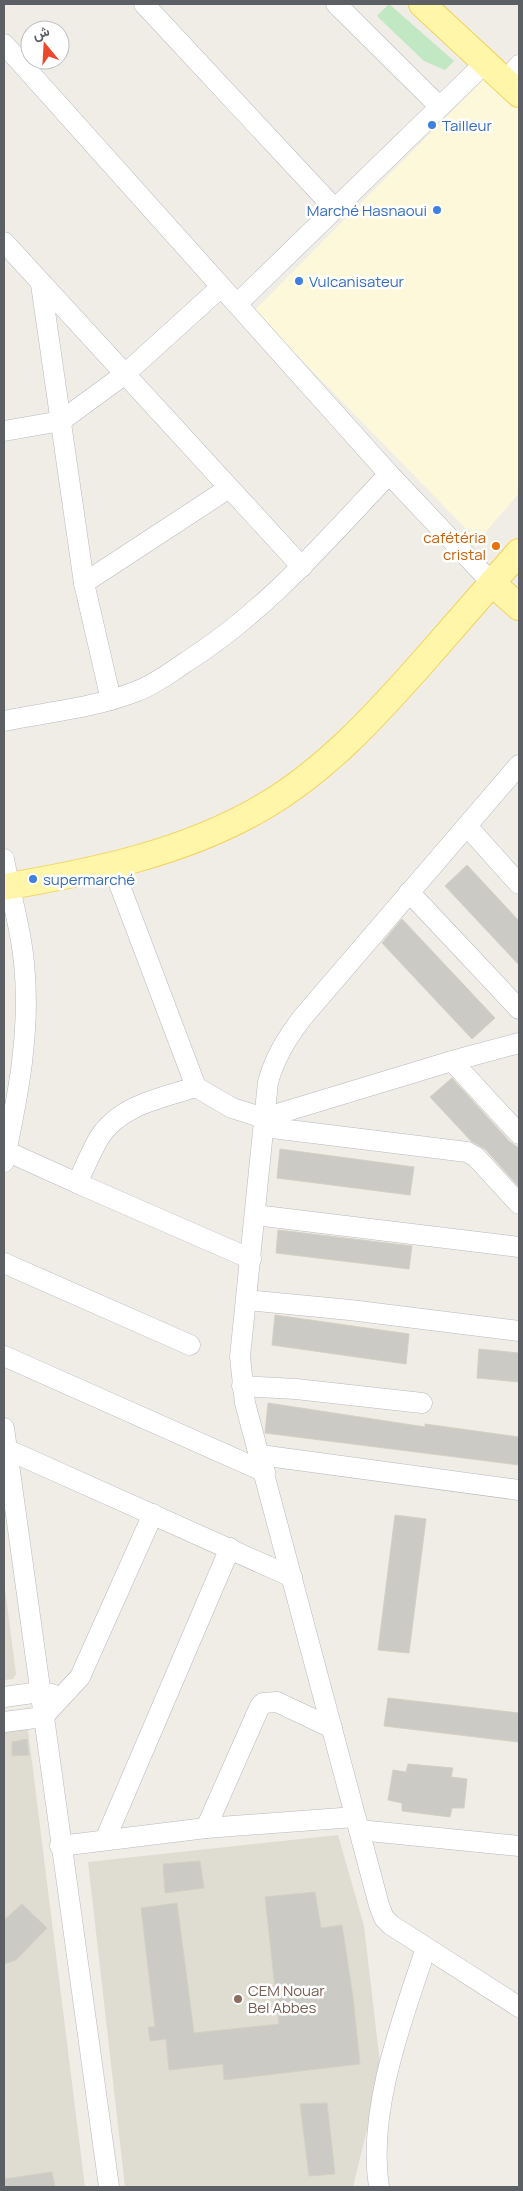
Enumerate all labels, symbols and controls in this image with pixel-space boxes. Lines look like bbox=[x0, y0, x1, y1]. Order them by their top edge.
north arrow bbox=[20, 20, 70, 70]
text: ش bbox=[30, 20, 52, 44]
place label: Tailleur bbox=[442, 115, 492, 136]
marker: Tailleur bbox=[426, 119, 438, 131]
place label: Marché Hasnaoui bbox=[307, 200, 427, 221]
marker: Marché Hasnaoui bbox=[431, 204, 443, 216]
place label: Vulcanisateur bbox=[309, 271, 405, 292]
marker: Vulcanisateur bbox=[293, 275, 305, 287]
place label: cafétéria cristal bbox=[423, 527, 486, 565]
marker: cafétéria cristal bbox=[490, 540, 502, 552]
place label: supermarché bbox=[43, 869, 135, 890]
marker: supermarché bbox=[27, 873, 39, 885]
place label: CEM Nouar Bel Abbes bbox=[248, 1980, 325, 2018]
marker: CEM Nouar Bel Abbes bbox=[232, 1993, 244, 2005]

